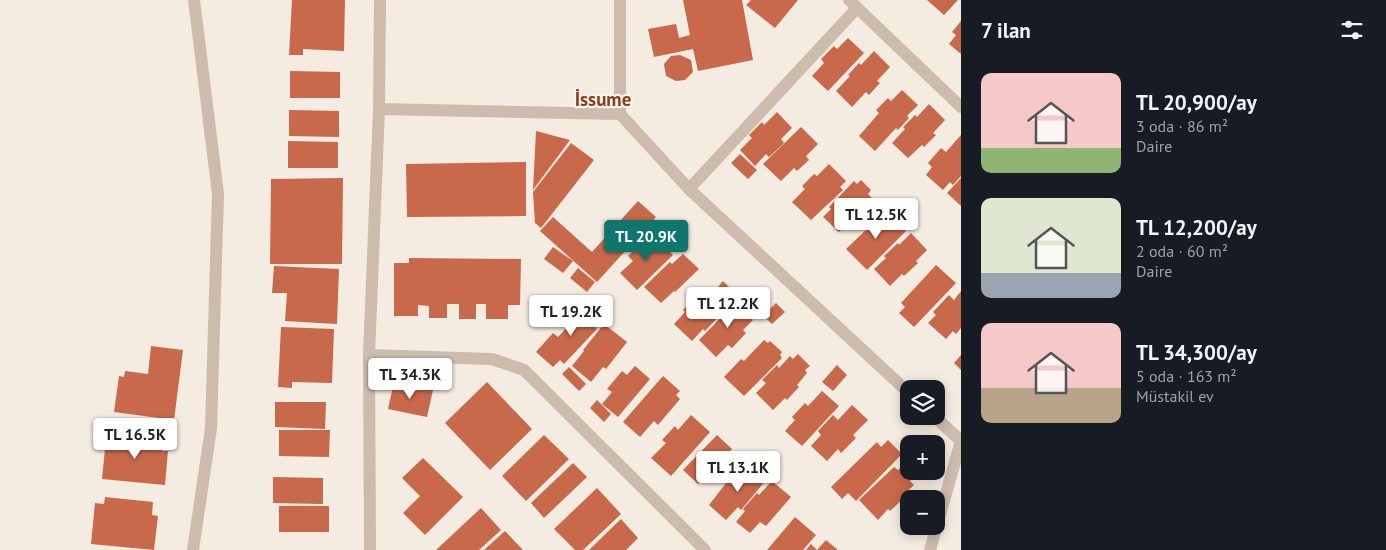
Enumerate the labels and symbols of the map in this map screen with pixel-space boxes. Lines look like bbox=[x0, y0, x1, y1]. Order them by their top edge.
district label: İssume bbox=[575, 87, 631, 111]
pin: TL 12.5K bbox=[824, 198, 928, 240]
pin: TL 20.9K bbox=[594, 220, 698, 262]
pin: TL 12.2K bbox=[676, 286, 780, 329]
pin: TL 19.2K bbox=[519, 294, 623, 337]
pin: TL 34.3K bbox=[358, 358, 462, 400]
pin: TL 16.5K bbox=[83, 418, 187, 460]
pin: TL 13.1K bbox=[686, 450, 790, 493]

